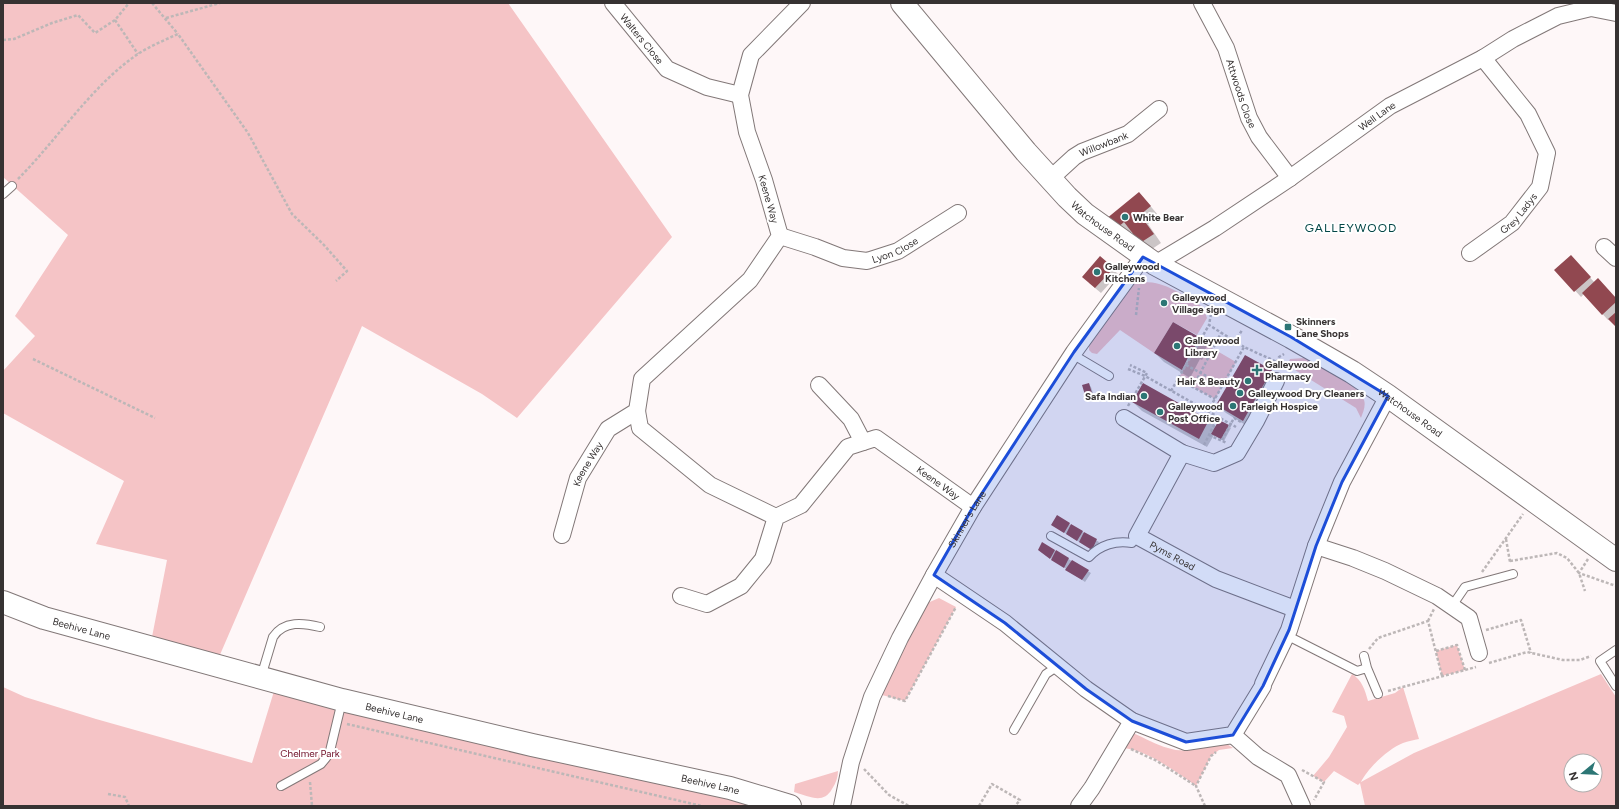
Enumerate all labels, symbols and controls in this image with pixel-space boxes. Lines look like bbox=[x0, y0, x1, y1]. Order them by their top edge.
street label: Walters Close bbox=[617, 11, 667, 67]
street label: Attwoods Close bbox=[1223, 57, 1259, 131]
street label: Well Lane bbox=[1356, 98, 1398, 134]
street label: Willowbank bbox=[1077, 129, 1130, 159]
street label: Keene Way bbox=[755, 173, 782, 226]
street label: Grey Ladys bbox=[1497, 190, 1540, 237]
street label: Watchouse Road bbox=[1068, 198, 1137, 254]
place label: White Bear bbox=[1133, 211, 1184, 224]
marker: White Bear bbox=[1120, 212, 1130, 222]
district label: GALLEYWOOD bbox=[1305, 221, 1397, 235]
street label: Lyon Close bbox=[870, 234, 921, 266]
place label: Galleywood Kitchens bbox=[1105, 260, 1160, 285]
marker: Galleywood Kitchens bbox=[1092, 267, 1102, 277]
place label: Galleywood Village sign bbox=[1172, 291, 1227, 316]
marker: Galleywood Village sign bbox=[1159, 298, 1169, 308]
place label: Skinners Lane Shops bbox=[1296, 315, 1349, 340]
marker: Skinners Lane Shops bbox=[1283, 322, 1293, 332]
place label: Galleywood Library bbox=[1185, 334, 1240, 359]
marker: Galleywood Library bbox=[1172, 341, 1182, 351]
place label: Galleywood Pharmacy bbox=[1265, 358, 1320, 383]
marker: Galleywood Pharmacy bbox=[1252, 365, 1262, 375]
place label: Hair & Beauty bbox=[1177, 375, 1240, 388]
marker: Hair & Beauty bbox=[1243, 376, 1253, 386]
street label: Watchouse Road bbox=[1375, 385, 1445, 440]
place label: Galleywood Dry Cleaners bbox=[1248, 387, 1364, 400]
marker: Galleywood Dry Cleaners bbox=[1235, 388, 1245, 398]
place label: Safa Indian bbox=[1085, 390, 1136, 403]
marker: Safa Indian bbox=[1139, 391, 1149, 401]
place label: Galleywood Post Office bbox=[1168, 400, 1223, 425]
place label: Farleigh Hospice bbox=[1241, 400, 1318, 413]
marker: Farleigh Hospice bbox=[1228, 401, 1238, 411]
marker: Galleywood Post Office bbox=[1155, 407, 1165, 417]
street label: Keene Way bbox=[570, 439, 606, 488]
street label: Keene Way bbox=[914, 463, 963, 503]
street label: Skinner's Lane bbox=[945, 488, 989, 550]
street label: Pyms Road bbox=[1147, 538, 1197, 574]
street label: Beehive Lane bbox=[51, 615, 112, 643]
street label: Beehive Lane bbox=[364, 700, 425, 726]
park label: Chelmer Park bbox=[280, 747, 340, 760]
north arrow bbox=[1563, 753, 1603, 793]
text: N bbox=[1566, 770, 1581, 782]
street label: Beehive Lane bbox=[680, 772, 742, 798]

